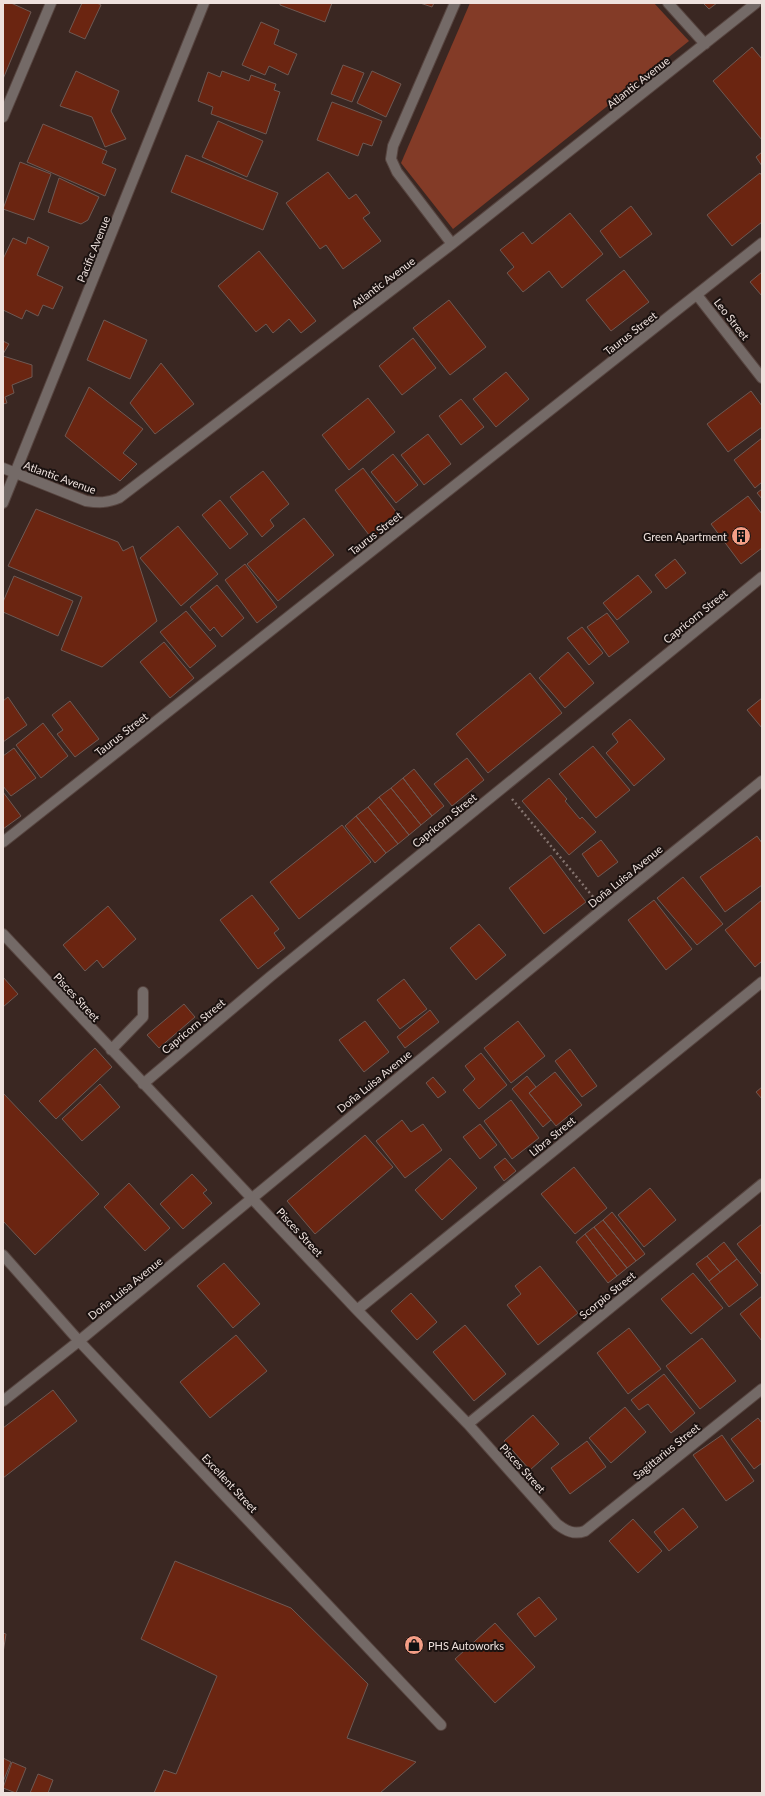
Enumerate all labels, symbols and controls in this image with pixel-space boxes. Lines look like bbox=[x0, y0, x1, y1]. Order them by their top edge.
street label: Atlantic Avenue bbox=[604, 53, 672, 111]
street label: Pacific Avenue bbox=[74, 214, 112, 284]
street label: Atlantic Avenue bbox=[349, 254, 417, 310]
street label: Leo Street bbox=[712, 296, 752, 342]
street label: Taurus Street bbox=[601, 308, 659, 358]
street label: Atlantic Avenue bbox=[22, 458, 98, 496]
street label: Taurus Street bbox=[346, 508, 404, 558]
building icon: Green Apartment bbox=[730, 525, 752, 547]
place label: Green Apartment bbox=[643, 530, 727, 543]
street label: Capricorn Street bbox=[660, 586, 730, 646]
street label: Taurus Street bbox=[92, 709, 150, 759]
street label: Capricorn Street bbox=[409, 790, 479, 850]
street label: Doña Luisa Avenue bbox=[585, 842, 665, 910]
street label: Pisces Street bbox=[51, 970, 103, 1024]
street label: Capricorn Street bbox=[159, 996, 227, 1056]
street label: Doña Luisa Avenue bbox=[334, 1047, 414, 1115]
street label: Libra Street bbox=[526, 1113, 578, 1159]
street label: Pisces Street bbox=[274, 1205, 326, 1259]
street label: Doña Luisa Avenue bbox=[85, 1254, 165, 1322]
street label: Scorpio Street bbox=[576, 1268, 638, 1321]
street label: Sagittarius Street bbox=[630, 1420, 702, 1482]
street label: Pisces Street bbox=[498, 1441, 548, 1495]
street label: Excellent Street bbox=[200, 1451, 260, 1515]
shop icon: PHS Autoworks bbox=[403, 1634, 425, 1656]
place label: PHS Autoworks bbox=[428, 1639, 504, 1652]

